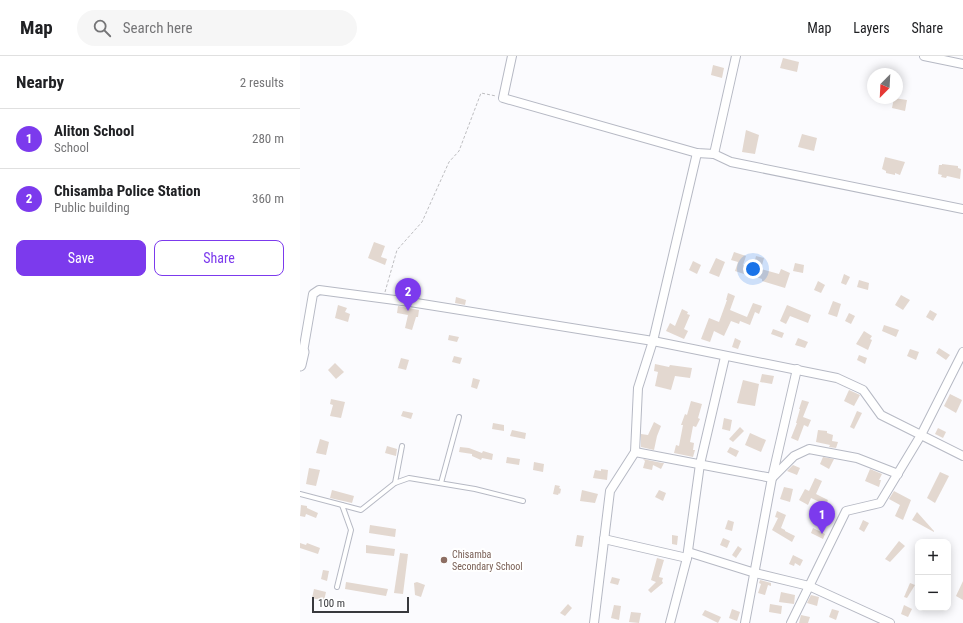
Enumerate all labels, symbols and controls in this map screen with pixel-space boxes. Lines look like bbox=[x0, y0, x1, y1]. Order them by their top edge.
search box bbox=[77, 10, 357, 46]
text: Map bbox=[20, 16, 53, 39]
icon: search bbox=[91, 17, 113, 39]
text: Search here bbox=[123, 19, 193, 37]
text: Map bbox=[807, 20, 831, 36]
text: Layers bbox=[853, 20, 890, 36]
text: Share bbox=[912, 20, 943, 36]
north arrow bbox=[867, 68, 903, 104]
text: Nearby bbox=[16, 72, 64, 92]
text: 2 results bbox=[240, 75, 284, 90]
text: Aliton School bbox=[54, 122, 134, 140]
text: 1 bbox=[26, 131, 32, 146]
text: 280 m bbox=[252, 131, 284, 146]
text: School bbox=[54, 140, 89, 155]
text: Chisamba Police Station bbox=[54, 182, 201, 200]
text: 2 bbox=[26, 191, 32, 206]
text: 360 m bbox=[252, 191, 284, 206]
text: Public building bbox=[54, 200, 130, 215]
button: Save bbox=[16, 240, 146, 276]
button: Share bbox=[154, 240, 284, 276]
your location bbox=[743, 259, 763, 279]
pin: 2 bbox=[395, 278, 421, 311]
pin: 1 bbox=[809, 501, 835, 534]
map controls bbox=[915, 539, 951, 611]
button: + bbox=[915, 539, 951, 575]
place label: Chisamba Secondary School bbox=[452, 549, 523, 572]
marker: Chisamba Secondary School bbox=[439, 555, 449, 565]
button: − bbox=[915, 575, 951, 611]
scale bar bbox=[312, 595, 409, 614]
text: 100 m bbox=[318, 597, 345, 610]

